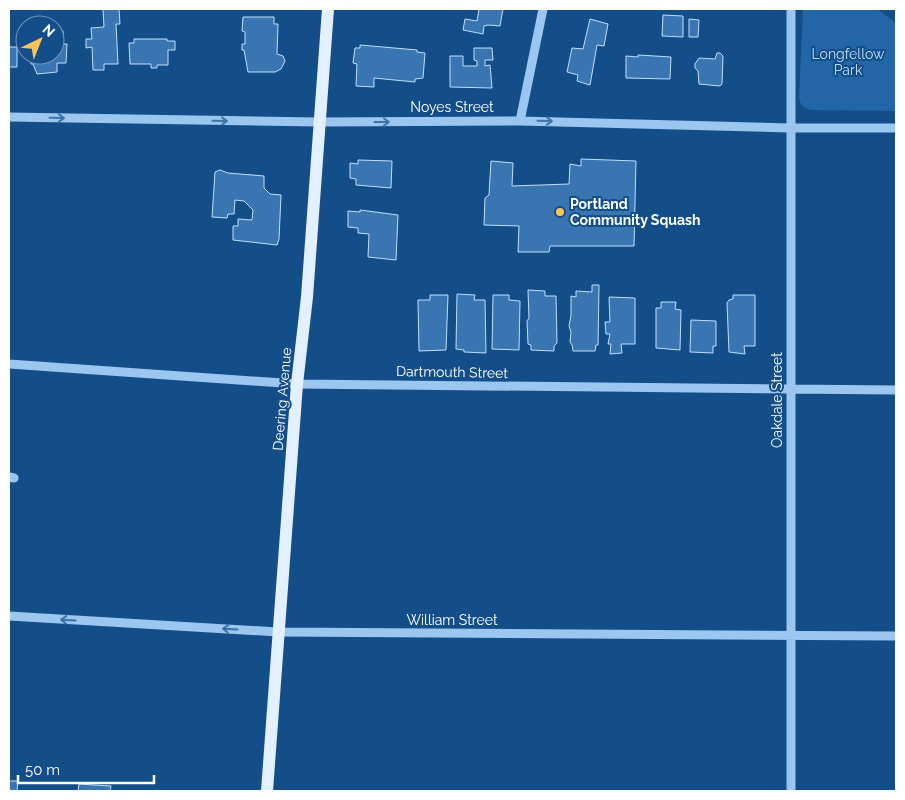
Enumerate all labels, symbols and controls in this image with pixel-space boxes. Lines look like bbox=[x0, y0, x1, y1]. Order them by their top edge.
north arrow bbox=[15, 15, 65, 65]
text: N bbox=[40, 21, 58, 40]
park label: Longfellow Park bbox=[812, 46, 885, 78]
street label: Noyes Street bbox=[410, 99, 494, 115]
one-way arrow bbox=[49, 113, 65, 123]
one-way arrow bbox=[212, 116, 228, 125]
one-way arrow bbox=[374, 117, 390, 126]
one-way arrow bbox=[537, 117, 553, 126]
place label: Portland Community Squash bbox=[570, 196, 700, 228]
marker: Portland Community Squash bbox=[554, 206, 566, 218]
street label: Deering Avenue bbox=[270, 347, 294, 451]
street label: Oakdale Street bbox=[769, 352, 785, 448]
street label: Dartmouth Street bbox=[396, 363, 508, 381]
street label: William Street bbox=[406, 612, 498, 628]
one-way arrow bbox=[60, 615, 76, 624]
one-way arrow bbox=[223, 625, 239, 634]
scale bar bbox=[18, 752, 154, 784]
text: 50 m bbox=[25, 761, 60, 779]

